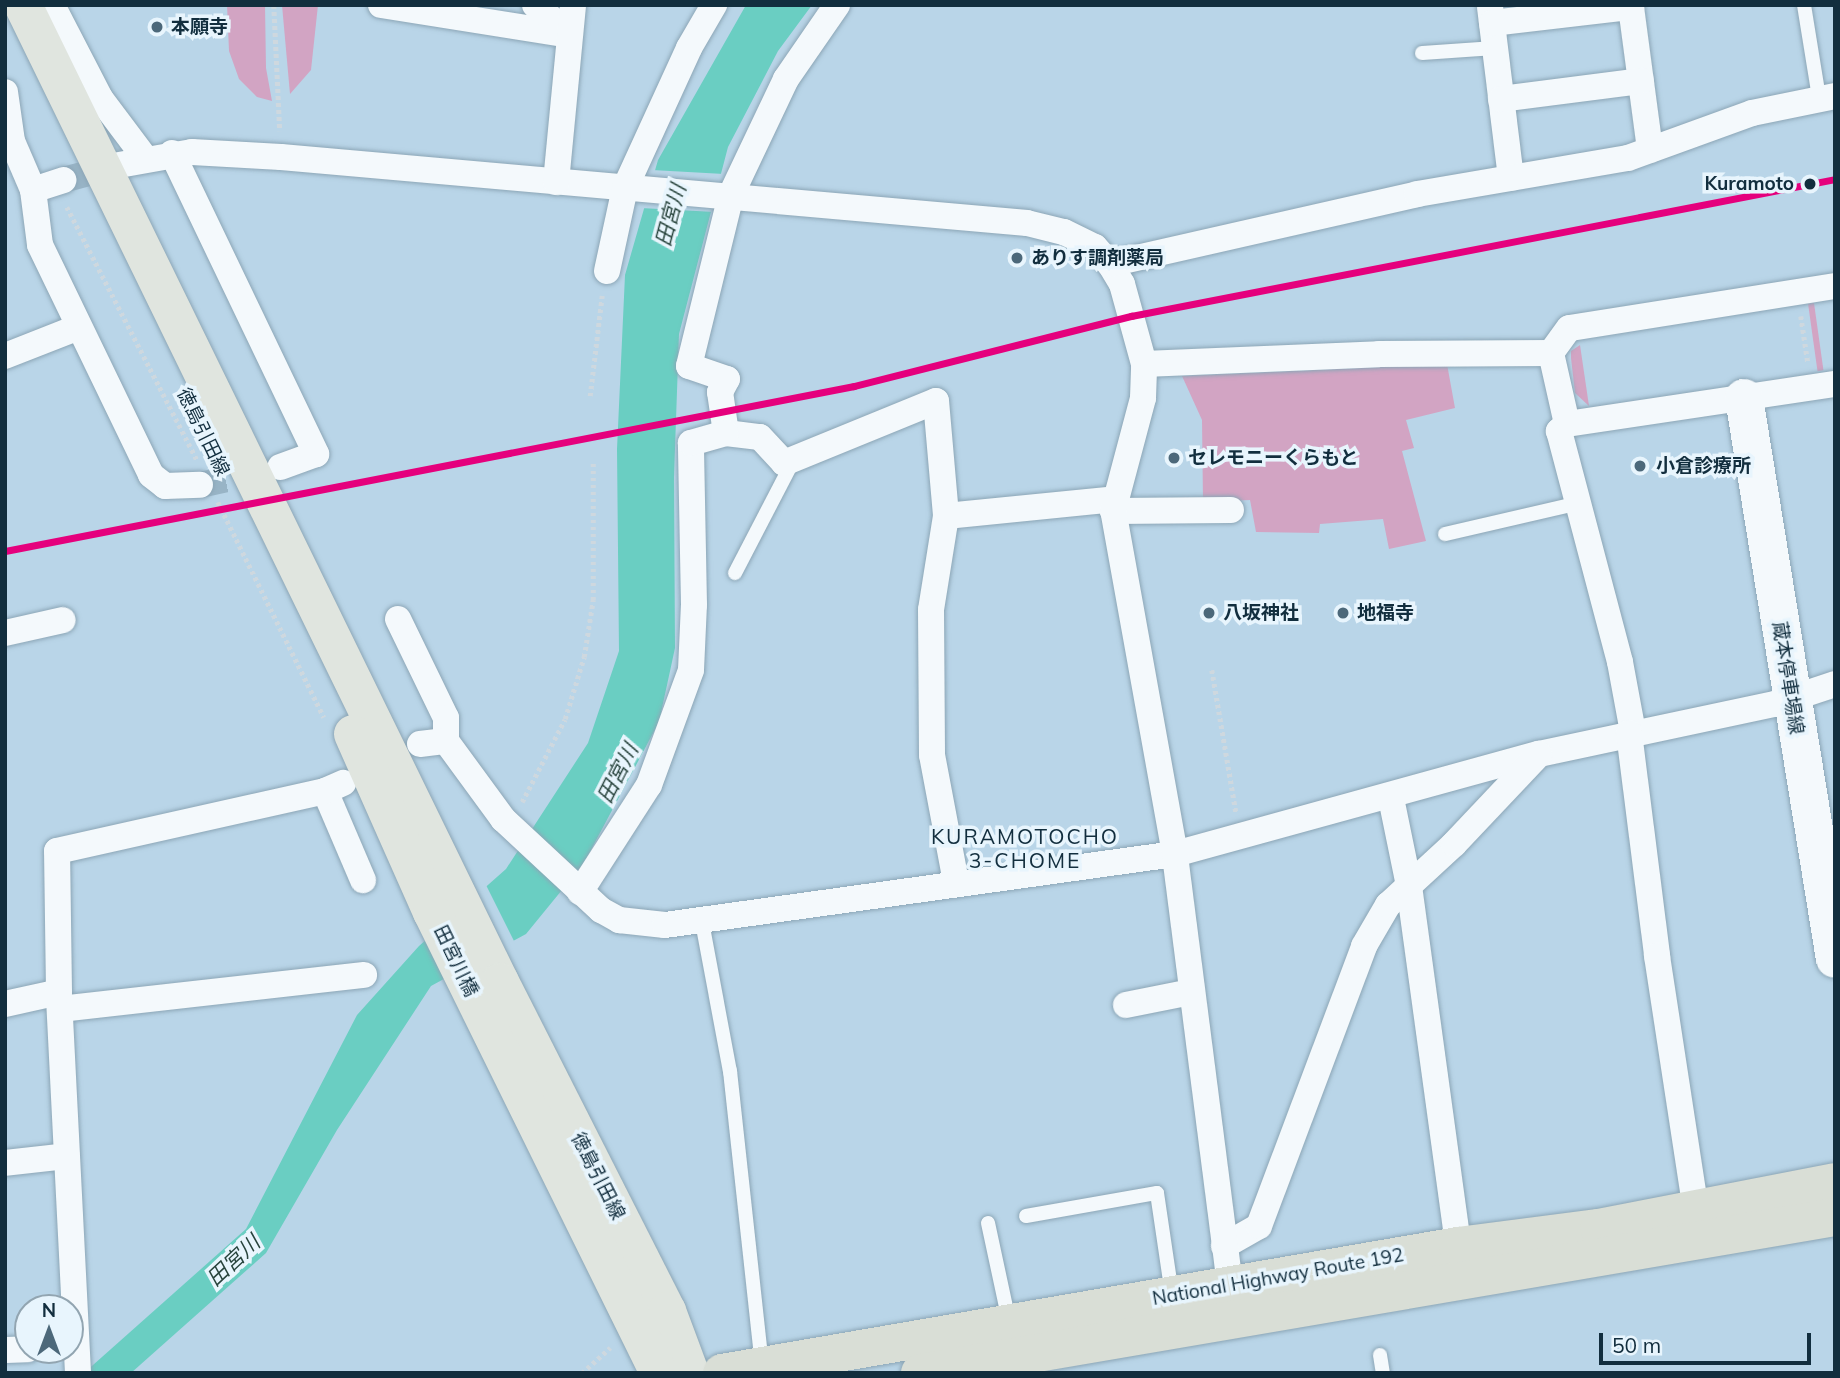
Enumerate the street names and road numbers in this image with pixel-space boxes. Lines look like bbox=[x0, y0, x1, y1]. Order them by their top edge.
street label: 徳島引田線 bbox=[172, 384, 234, 480]
street label: 蔵本停車場線 bbox=[1768, 620, 1808, 736]
street label: 田宮川橋 bbox=[429, 922, 483, 1000]
street label: 徳島引田線 bbox=[566, 1129, 630, 1223]
street label: National Highway Route 192 bbox=[1151, 1244, 1405, 1310]

